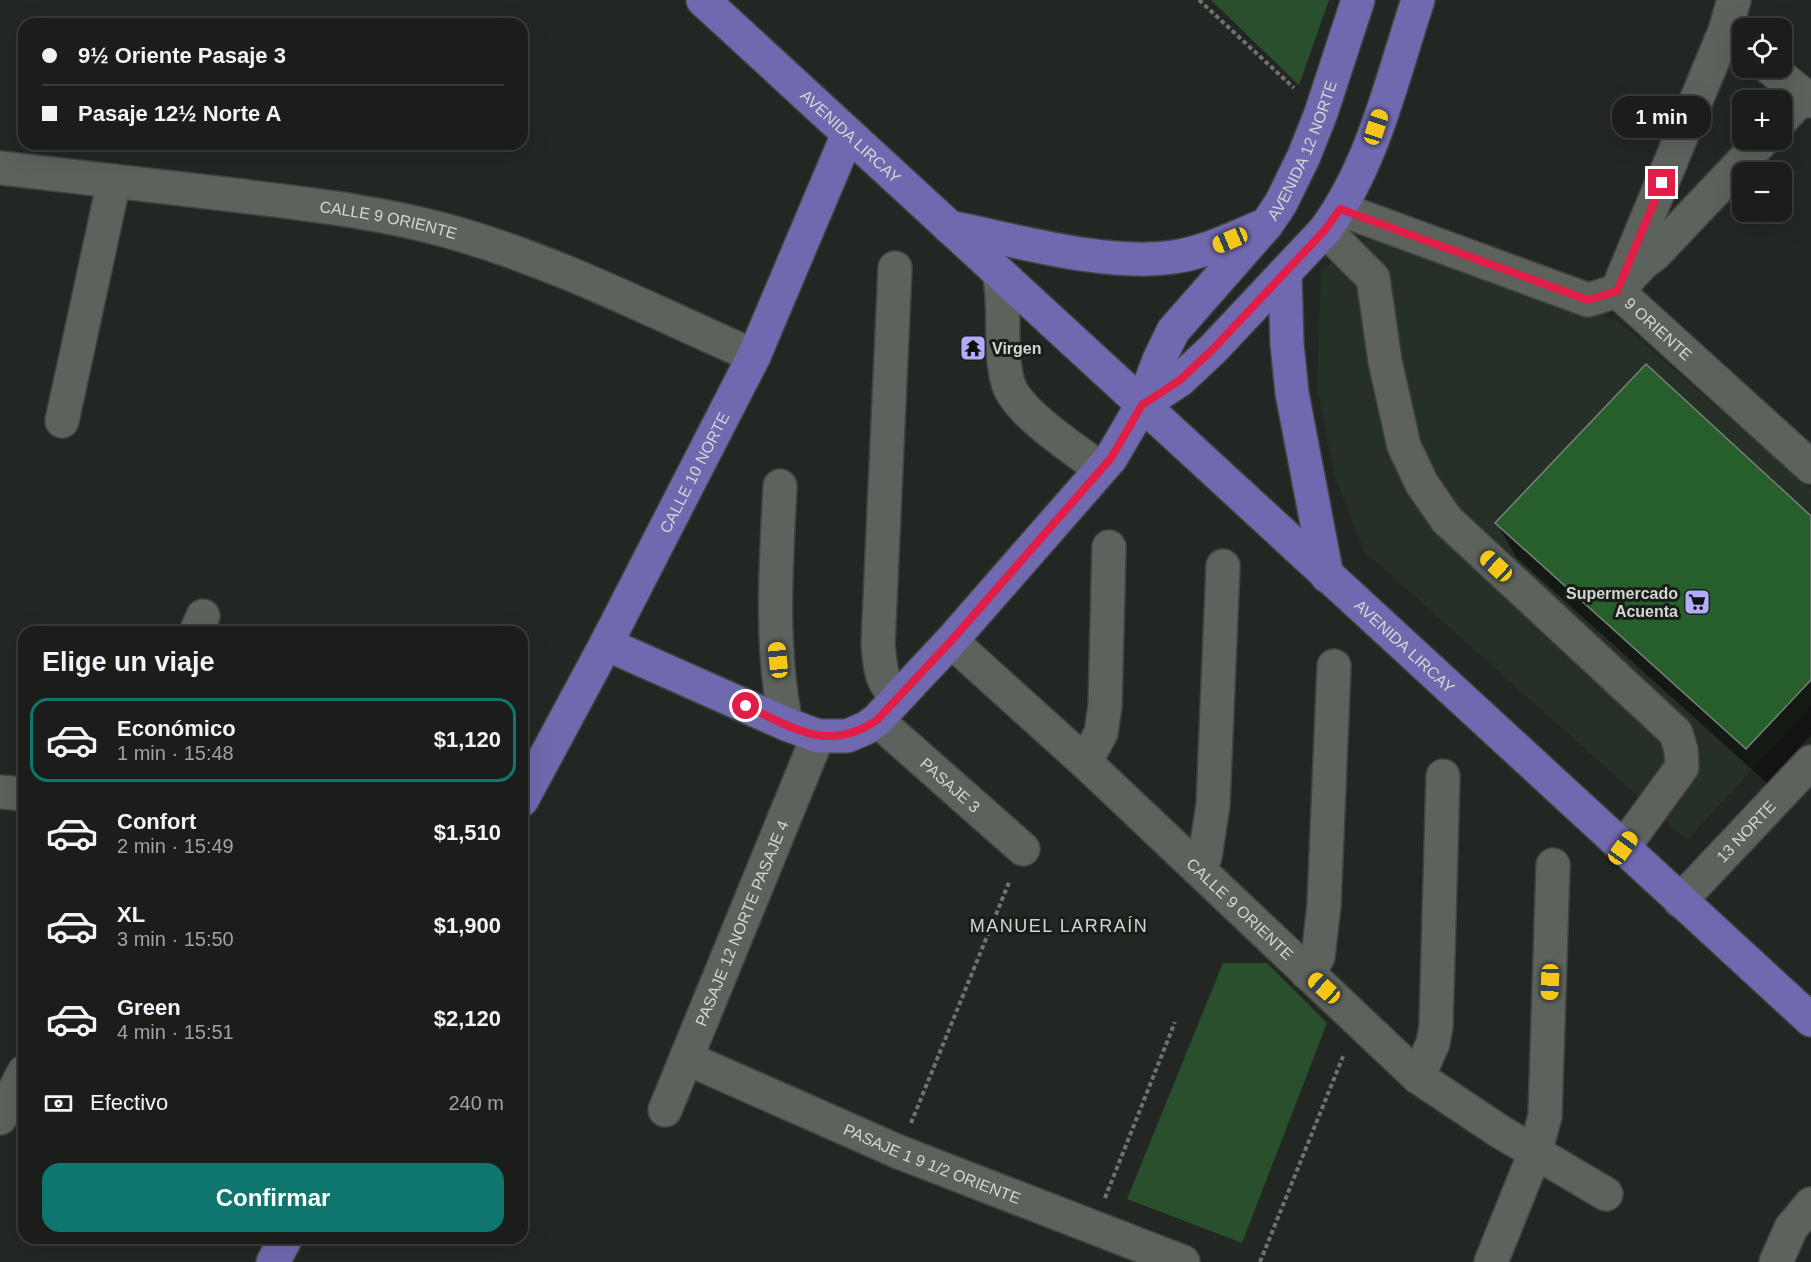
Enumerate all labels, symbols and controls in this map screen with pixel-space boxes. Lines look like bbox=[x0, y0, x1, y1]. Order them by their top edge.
map controls bbox=[1732, 18, 1792, 222]
button: locate bbox=[1732, 18, 1792, 78]
text: 9½ Oriente Pasaje 3 bbox=[78, 43, 286, 68]
street label: AVENIDA 12 NORTE bbox=[1264, 78, 1340, 223]
street label: AVENIDA LIRCAY bbox=[797, 86, 904, 187]
button: + bbox=[1732, 90, 1792, 150]
callout: 1 min bbox=[1612, 96, 1712, 138]
text: Pasaje 12½ Norte A bbox=[78, 101, 281, 126]
text: 1 min bbox=[1635, 106, 1688, 128]
car bbox=[1362, 107, 1390, 147]
button: − bbox=[1732, 162, 1792, 222]
route end bbox=[1648, 169, 1675, 196]
street label: CALLE 9 ORIENTE bbox=[319, 198, 459, 242]
car bbox=[1210, 225, 1250, 255]
street label: 9 ORIENTE bbox=[1621, 294, 1695, 364]
temple icon: Virgen bbox=[958, 333, 988, 363]
place label: Virgen bbox=[992, 340, 1042, 357]
street label: CALLE 10 NORTE bbox=[657, 410, 733, 536]
car bbox=[1477, 547, 1515, 585]
place label: Supermercado Acuenta bbox=[1566, 585, 1678, 620]
supermarket icon: Supermercado Acuenta bbox=[1682, 587, 1712, 617]
street label: AVENIDA LIRCAY bbox=[1351, 596, 1458, 697]
car bbox=[767, 641, 789, 679]
text: Elige un viaje bbox=[42, 647, 215, 677]
route start bbox=[732, 692, 759, 719]
icon: car bbox=[45, 713, 99, 767]
text: Económico bbox=[117, 716, 236, 741]
text: $1,120 bbox=[434, 727, 501, 752]
text: 1 min · 15:48 bbox=[117, 742, 234, 764]
street label: PASAJE 3 bbox=[917, 755, 983, 816]
street label: 13 NORTE bbox=[1713, 797, 1779, 866]
icon: car bbox=[45, 806, 99, 860]
text: Confort bbox=[117, 809, 196, 834]
street label: PASAJE 12 NORTE PASAJE 4 bbox=[692, 818, 792, 1029]
text: $1,510 bbox=[434, 820, 501, 845]
car bbox=[1605, 828, 1641, 868]
text: 2 min · 15:49 bbox=[117, 835, 234, 857]
street label: CALLE 9 ORIENTE bbox=[1183, 855, 1296, 963]
icon: car bbox=[45, 899, 99, 953]
text: XL bbox=[117, 902, 145, 927]
text: $1,900 bbox=[434, 913, 501, 938]
district label: MANUEL LARRAÍN bbox=[970, 916, 1148, 936]
text: 3 min · 15:50 bbox=[117, 928, 234, 950]
car bbox=[1540, 964, 1560, 1000]
car bbox=[1305, 969, 1343, 1007]
icon: car bbox=[45, 992, 99, 1046]
text: Green bbox=[117, 995, 181, 1020]
text: $2,120 bbox=[434, 1006, 501, 1031]
text: 4 min · 15:51 bbox=[117, 1021, 234, 1043]
icon: cash bbox=[42, 1087, 75, 1120]
text: Efectivo bbox=[90, 1090, 168, 1115]
text: 240 m bbox=[448, 1092, 504, 1114]
street label: PASAJE 1 9 1/2 ORIENTE bbox=[841, 1121, 1023, 1207]
button: Confirmar bbox=[42, 1163, 504, 1232]

